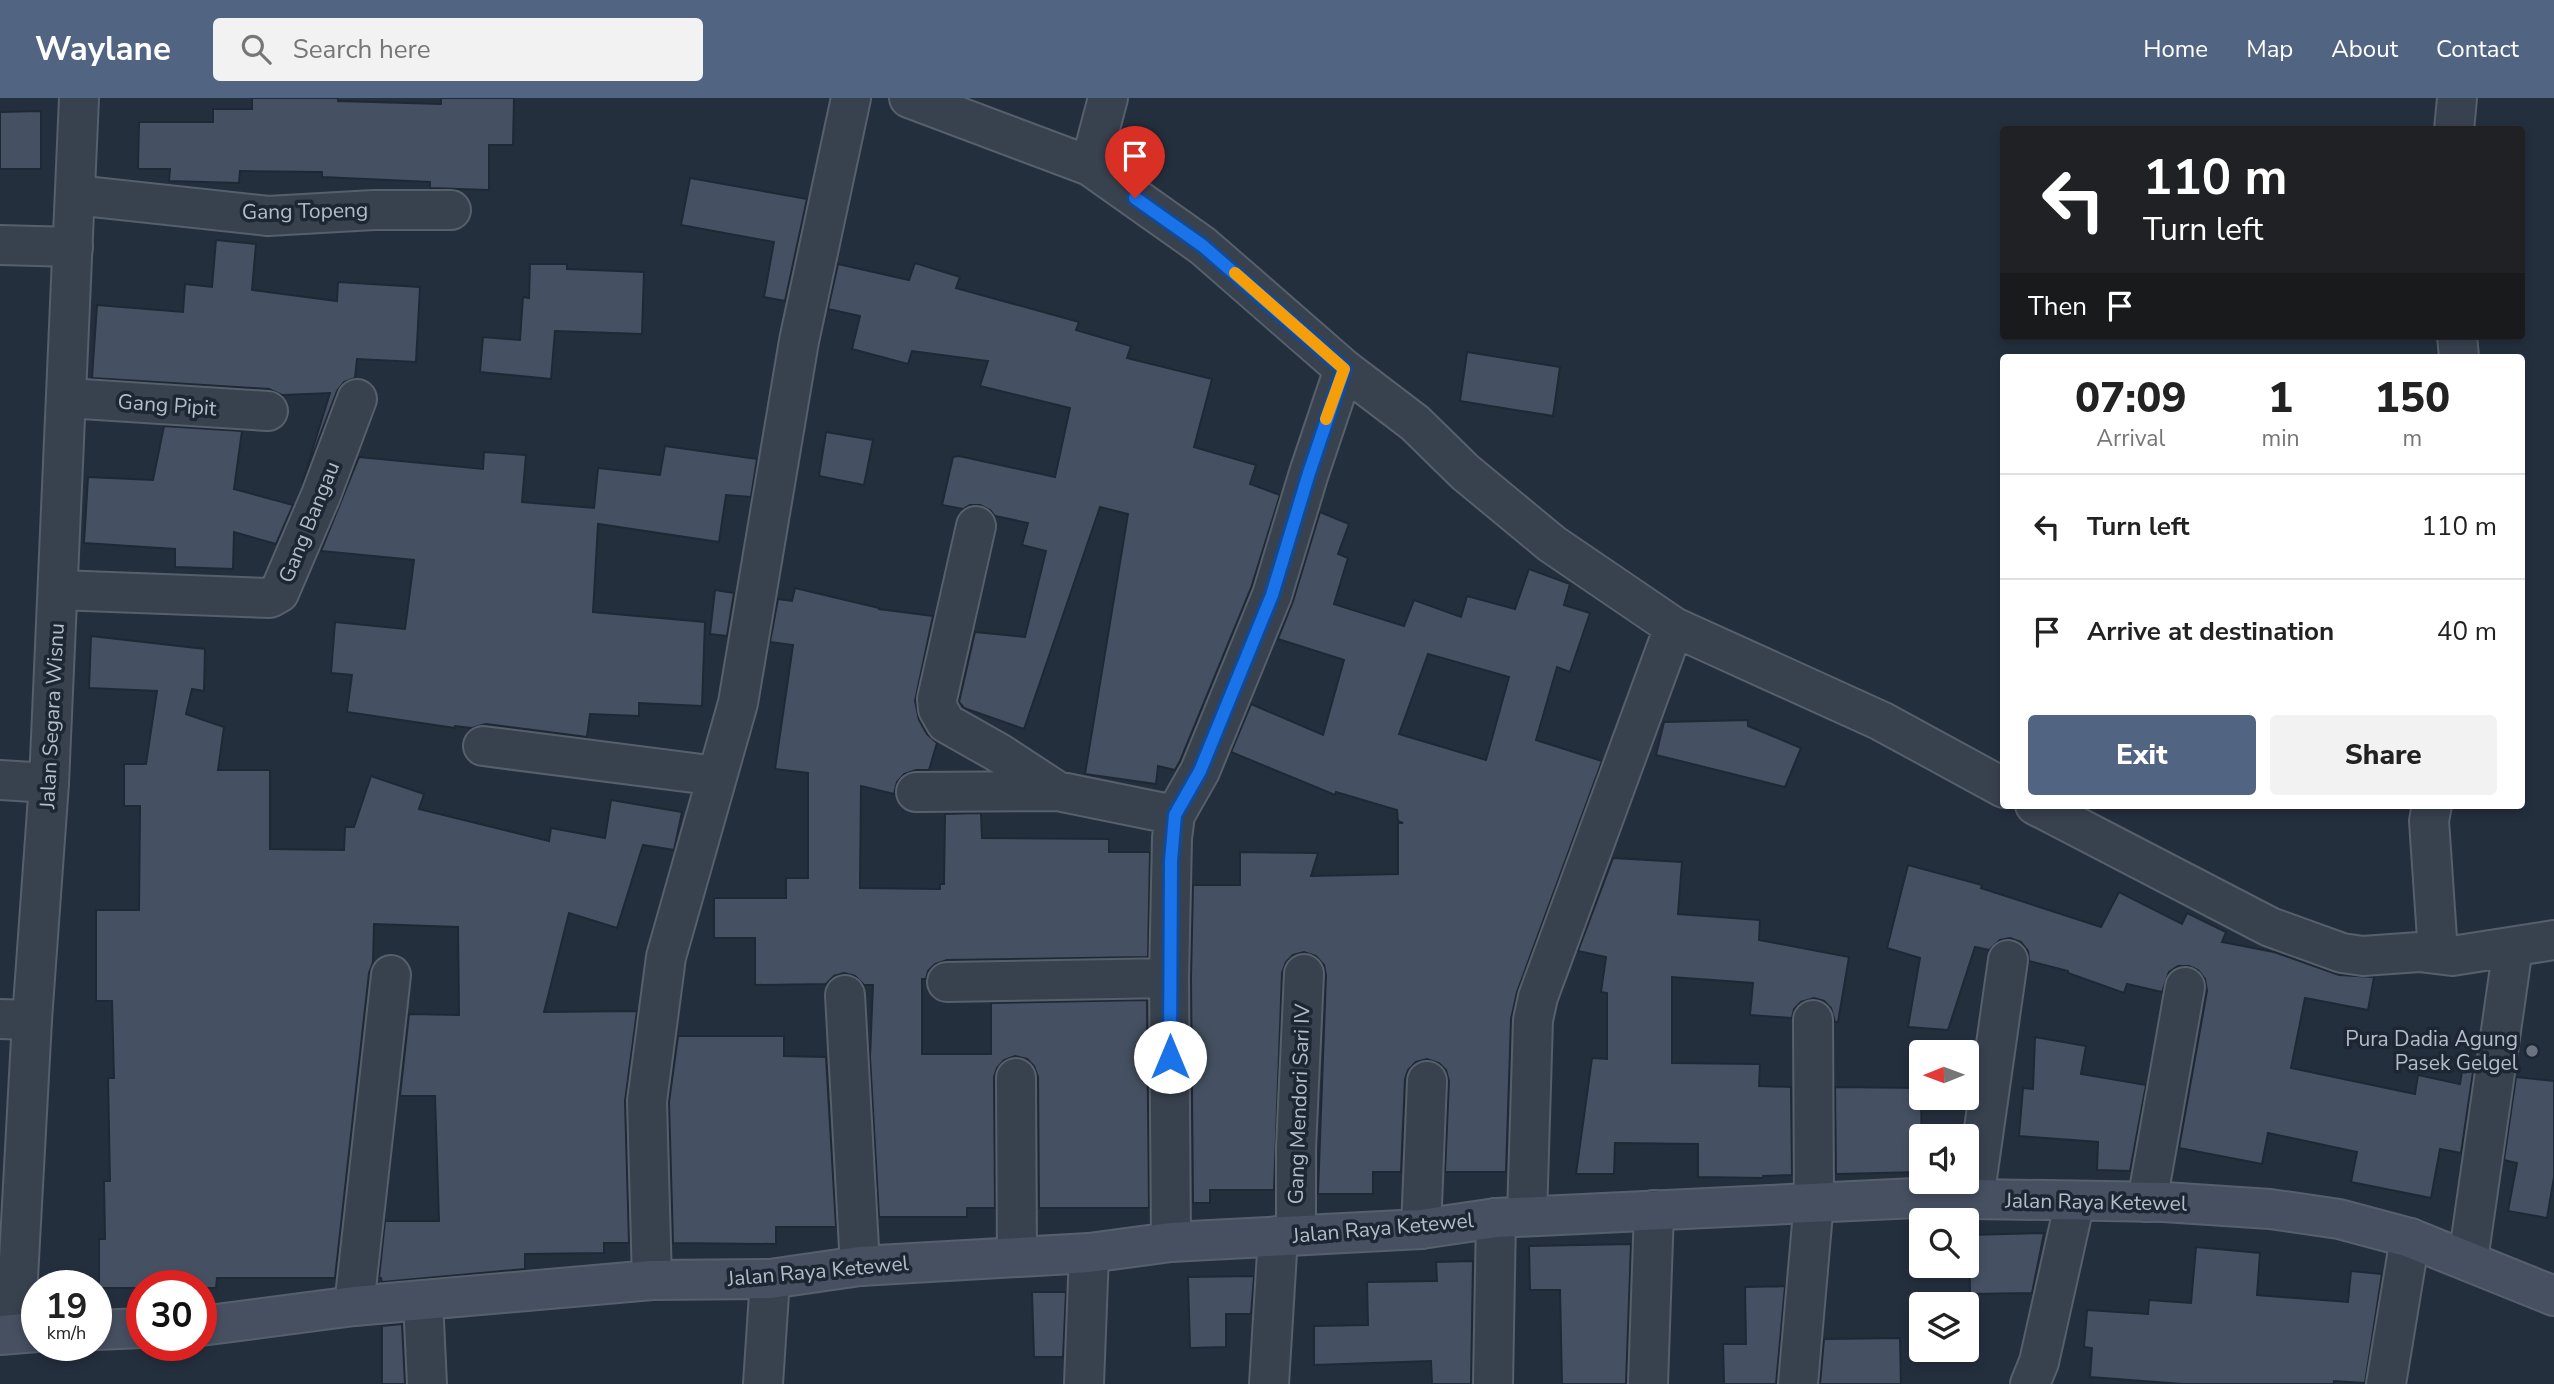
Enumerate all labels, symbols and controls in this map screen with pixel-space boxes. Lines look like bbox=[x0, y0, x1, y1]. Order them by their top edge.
search box bbox=[213, 18, 703, 81]
text: Waylane bbox=[35, 27, 171, 72]
icon: search bbox=[237, 30, 275, 68]
text: Search here bbox=[293, 32, 431, 67]
text: Home bbox=[2143, 33, 2208, 65]
text: Map bbox=[2246, 33, 2293, 65]
text: About bbox=[2331, 33, 2398, 65]
text: Contact bbox=[2436, 33, 2519, 65]
pin bbox=[1105, 126, 1165, 198]
icon: arrive bbox=[1116, 137, 1154, 175]
text: 110 m bbox=[2143, 144, 2287, 211]
icon: left bbox=[2028, 154, 2119, 245]
street label: Gang Topeng bbox=[242, 196, 368, 226]
text: Turn left bbox=[2143, 208, 2263, 251]
icon: arrive bbox=[2101, 287, 2139, 325]
text: Then bbox=[2028, 289, 2087, 324]
text: 07:09 bbox=[2075, 370, 2187, 427]
text: 1 bbox=[2268, 370, 2293, 427]
text: 150 bbox=[2375, 370, 2450, 427]
street label: Gang Pipit bbox=[117, 388, 218, 422]
text: Arrival bbox=[2096, 423, 2165, 454]
text: min bbox=[2262, 423, 2300, 454]
text: m bbox=[2402, 423, 2422, 454]
street label: Gang Bangau bbox=[272, 457, 346, 587]
icon: left bbox=[2028, 508, 2066, 546]
text: Turn left bbox=[2087, 509, 2190, 544]
text: 110 m bbox=[2421, 509, 2497, 544]
icon: arrive bbox=[2028, 613, 2066, 651]
text: Arrive at destination bbox=[2087, 614, 2334, 649]
text: 40 m bbox=[2437, 614, 2497, 649]
street label: Jalan Segara Wisnu bbox=[33, 622, 71, 811]
button: Exit bbox=[2028, 715, 2256, 795]
button: Share bbox=[2270, 715, 2497, 795]
street label: Gang Mendori Sari IV bbox=[1282, 1003, 1317, 1205]
position arrow bbox=[1133, 1020, 1207, 1094]
place label: Pura Dadia Agung Pasek Gelgel bbox=[2345, 1025, 2519, 1077]
north arrow bbox=[1909, 1040, 1979, 1110]
map controls bbox=[1909, 1040, 1979, 1362]
marker: Pura Dadia Agung Pasek Gelgel bbox=[2524, 1043, 2540, 1059]
button: sound bbox=[1909, 1124, 1979, 1194]
street label: Jalan Raya Ketewel bbox=[2004, 1186, 2188, 1218]
street label: Jalan Raya Ketewel bbox=[1290, 1206, 1476, 1250]
button: search bbox=[1909, 1208, 1979, 1278]
street label: Jalan Raya Ketewel bbox=[725, 1249, 911, 1293]
speed limit sign: 30 bbox=[126, 1270, 217, 1361]
text: 19 bbox=[45, 1283, 88, 1330]
button: layers bbox=[1909, 1292, 1979, 1362]
text: km/h bbox=[47, 1321, 86, 1345]

